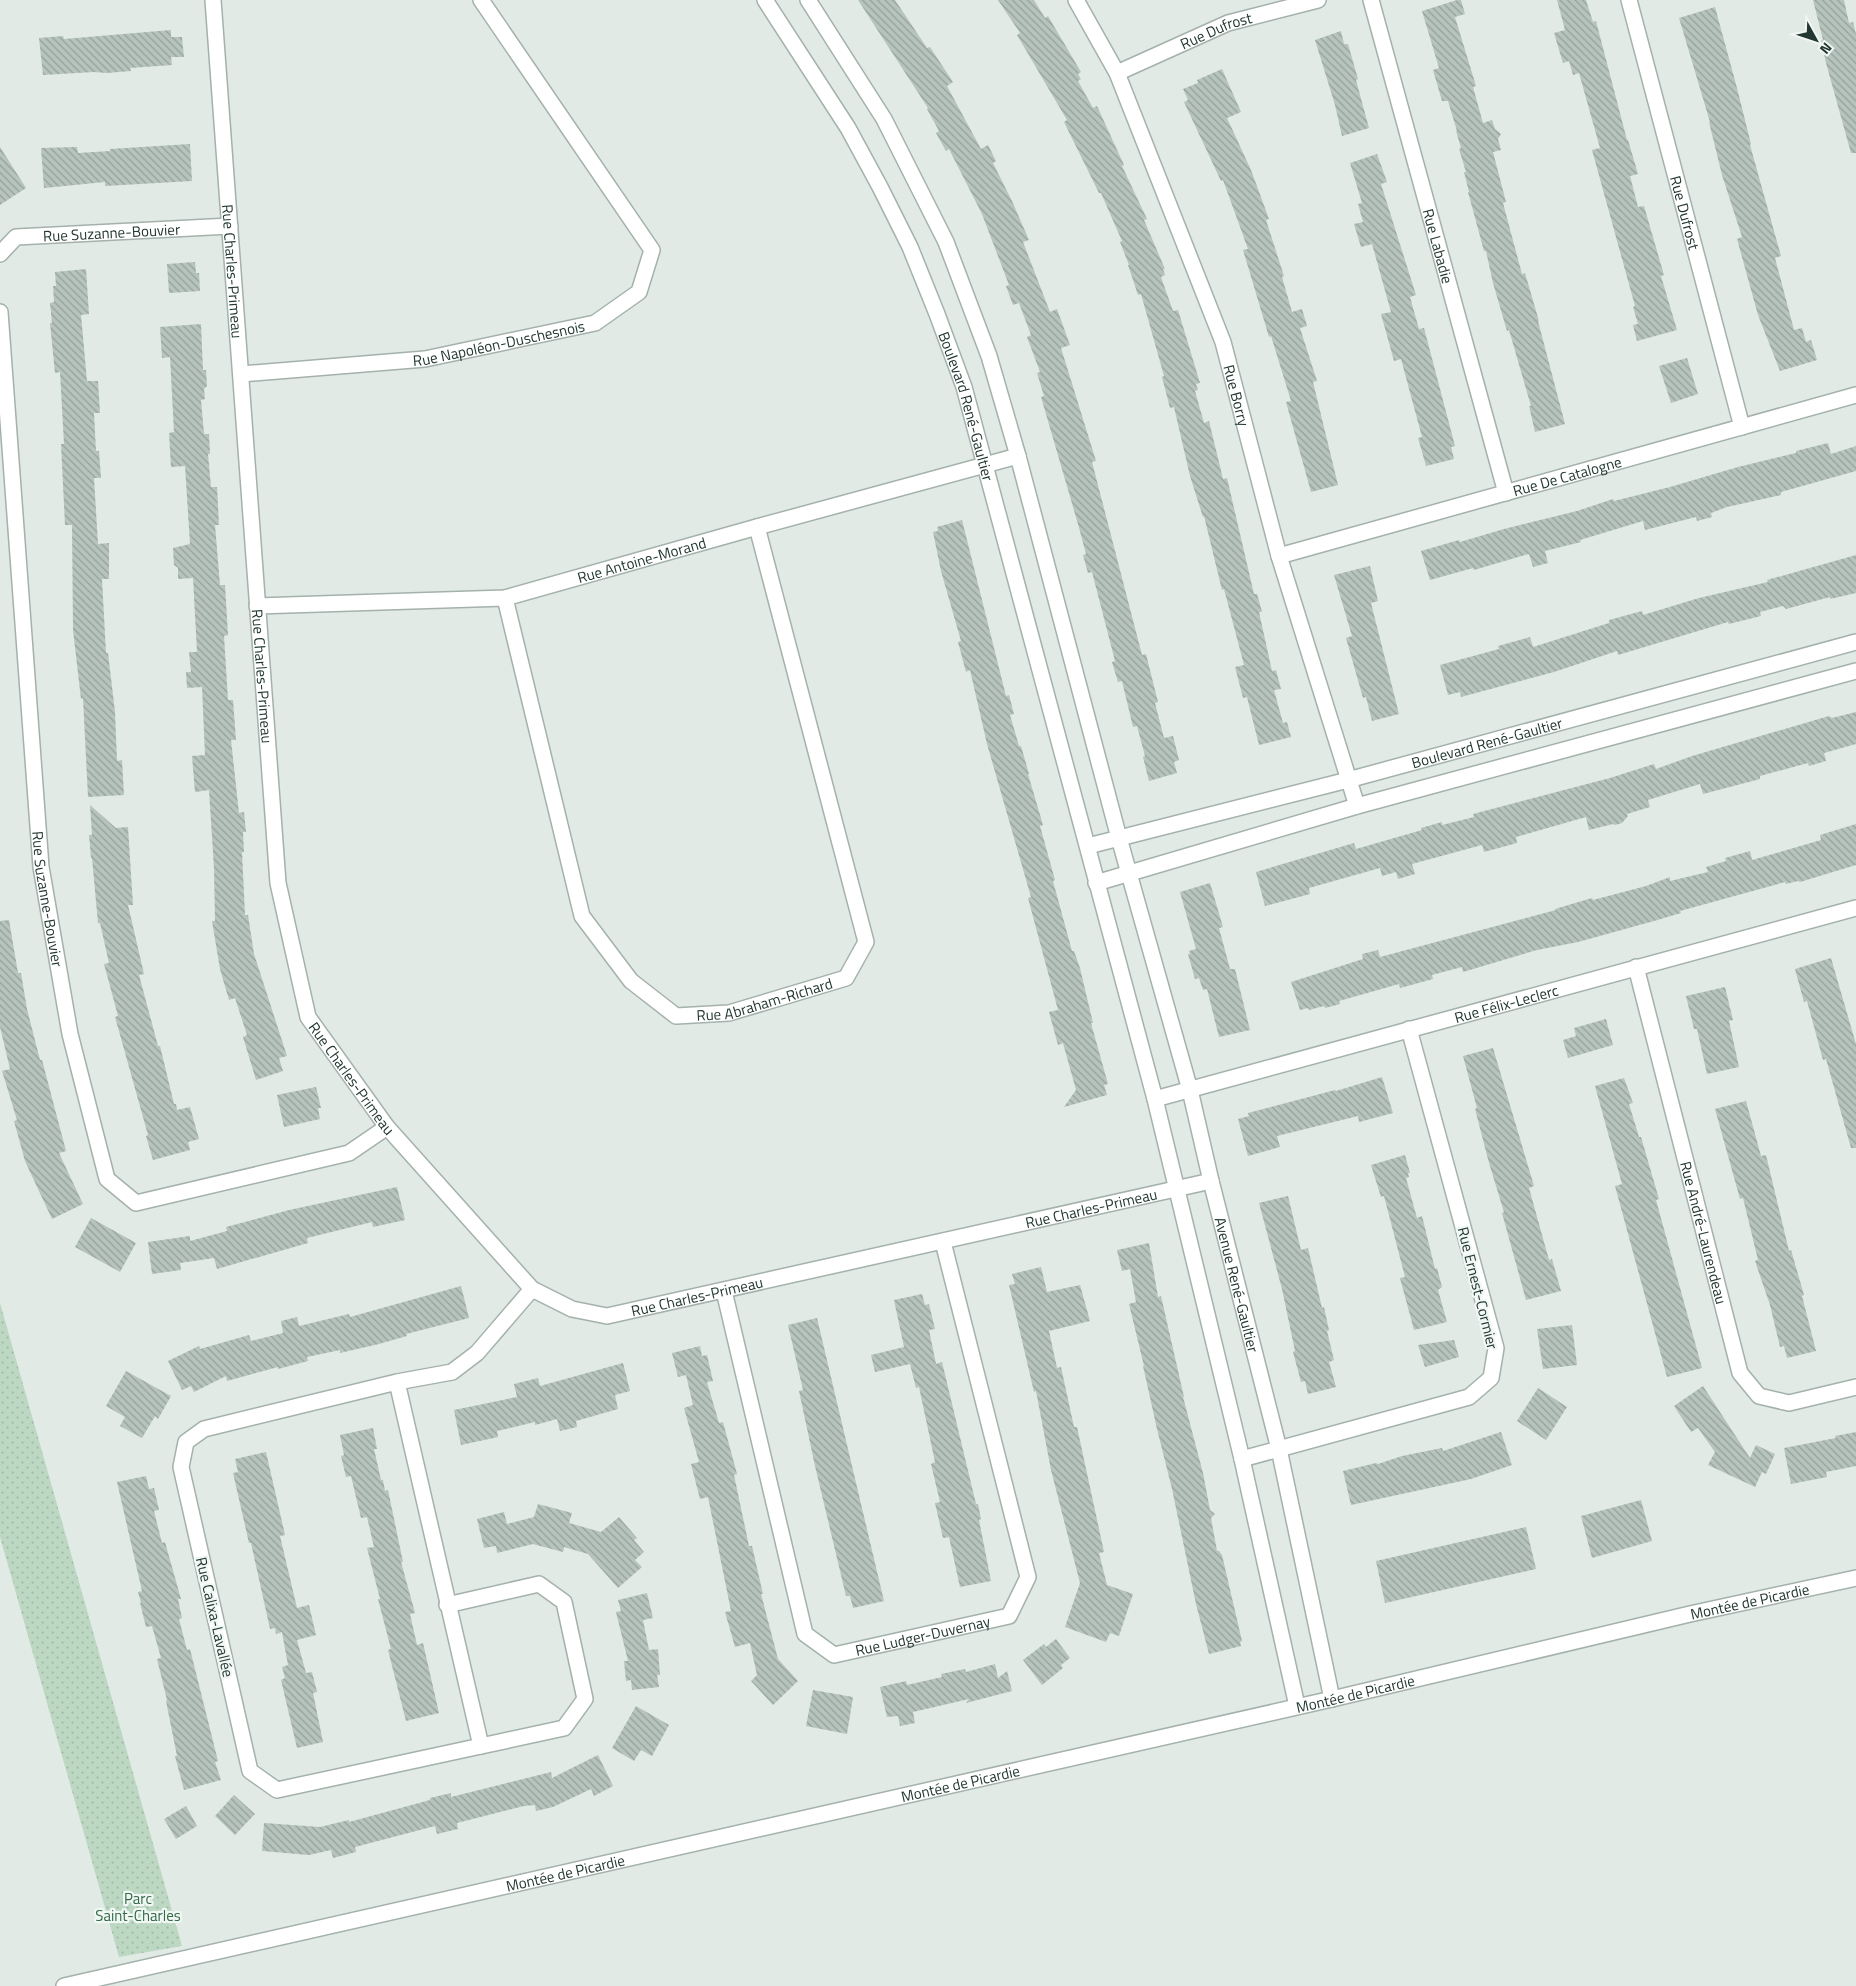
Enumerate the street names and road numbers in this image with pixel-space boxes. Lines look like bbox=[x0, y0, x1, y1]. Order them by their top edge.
street label: Rue Dufrost bbox=[1176, 6, 1255, 55]
street label: Rue Dufrost bbox=[1664, 173, 1706, 253]
street label: Rue Charles-Primeau bbox=[217, 203, 249, 339]
street label: Rue Labadie bbox=[1417, 206, 1460, 286]
street label: Rue Suzanne-Bouvier bbox=[42, 217, 181, 247]
street label: Rue Napoléon-Duschesnois bbox=[412, 314, 587, 371]
street label: Boulevard René-Gaultier bbox=[933, 328, 1000, 484]
street label: Rue Borry bbox=[1218, 362, 1256, 429]
street label: Rue De Catalogne bbox=[1510, 450, 1624, 502]
street label: Rue Antoine-Morand bbox=[574, 530, 709, 589]
street label: Rue Charles-Primeau bbox=[246, 608, 279, 744]
street label: Boulevard René-Gaultier bbox=[1409, 711, 1565, 774]
street label: Rue Suzanne-Bouvier bbox=[27, 830, 70, 969]
street label: Rue Abraham-Richard bbox=[696, 971, 835, 1026]
street label: Rue Félix-Leclerc bbox=[1452, 978, 1561, 1028]
street label: Rue Charles-Primeau bbox=[303, 1017, 400, 1140]
street label: Rue André-Laurendeau bbox=[1675, 1159, 1733, 1306]
street label: Rue Charles-Primeau bbox=[1023, 1182, 1159, 1234]
street label: Avenue René-Gaultier bbox=[1209, 1214, 1265, 1355]
street label: Rue Ernest-Cormier bbox=[1452, 1224, 1504, 1352]
street label: Rue Charles-Primeau bbox=[629, 1270, 765, 1322]
street label: Rue Calixa-Lavallée bbox=[190, 1555, 240, 1679]
street label: Montée de Picardie bbox=[1688, 1577, 1811, 1625]
street label: Rue Ludger-Duvernay bbox=[853, 1609, 992, 1661]
street label: Montée de Picardie bbox=[1294, 1668, 1417, 1718]
street label: Montée de Picardie bbox=[899, 1759, 1022, 1808]
street label: Montée de Picardie bbox=[504, 1848, 627, 1897]

